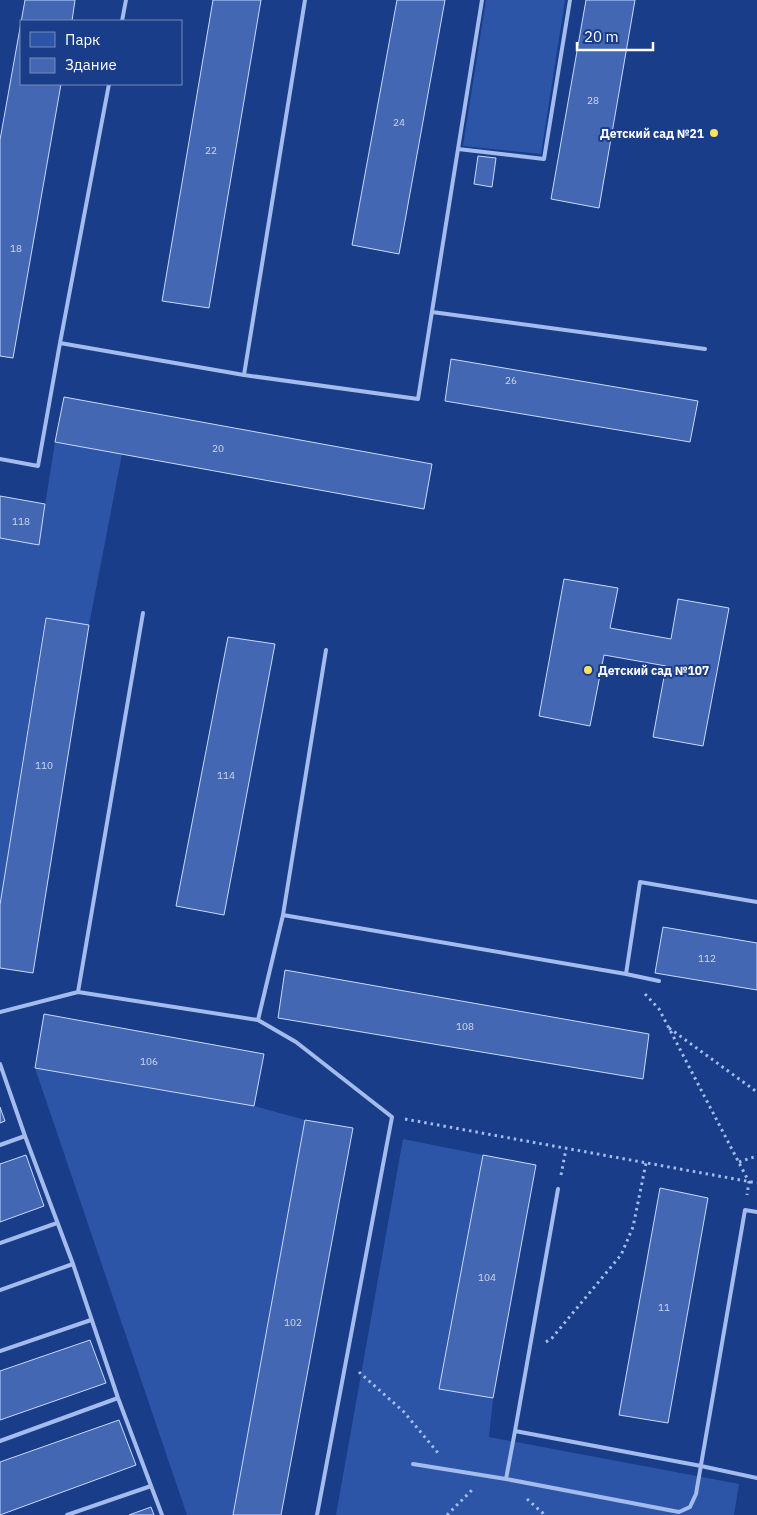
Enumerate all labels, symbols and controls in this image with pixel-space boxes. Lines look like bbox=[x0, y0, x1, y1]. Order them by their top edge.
legend bbox=[20, 20, 182, 85]
scale bar bbox=[577, 20, 653, 52]
text: 20 m bbox=[584, 27, 619, 46]
text: Парк bbox=[65, 30, 100, 49]
text: Здание bbox=[65, 55, 117, 74]
house number: 28 bbox=[587, 94, 599, 107]
house number: 24 bbox=[393, 116, 405, 129]
place label: Детский сад №21 bbox=[600, 126, 704, 141]
marker: Детский сад №21 bbox=[708, 127, 720, 139]
house number: 22 bbox=[205, 144, 217, 157]
house number: 18 bbox=[10, 242, 22, 255]
house number: 26 bbox=[505, 374, 517, 387]
house number: 20 bbox=[212, 442, 224, 455]
house number: 118 bbox=[12, 515, 30, 528]
place label: Детский сад №107 bbox=[598, 663, 709, 678]
marker: Детский сад №107 bbox=[582, 664, 594, 676]
house number: 110 bbox=[35, 759, 53, 772]
house number: 114 bbox=[217, 769, 235, 782]
house number: 112 bbox=[698, 952, 716, 965]
house number: 108 bbox=[456, 1020, 474, 1033]
house number: 106 bbox=[140, 1055, 158, 1068]
house number: 104 bbox=[478, 1271, 496, 1284]
house number: 11 bbox=[658, 1301, 670, 1314]
house number: 102 bbox=[284, 1316, 302, 1329]

